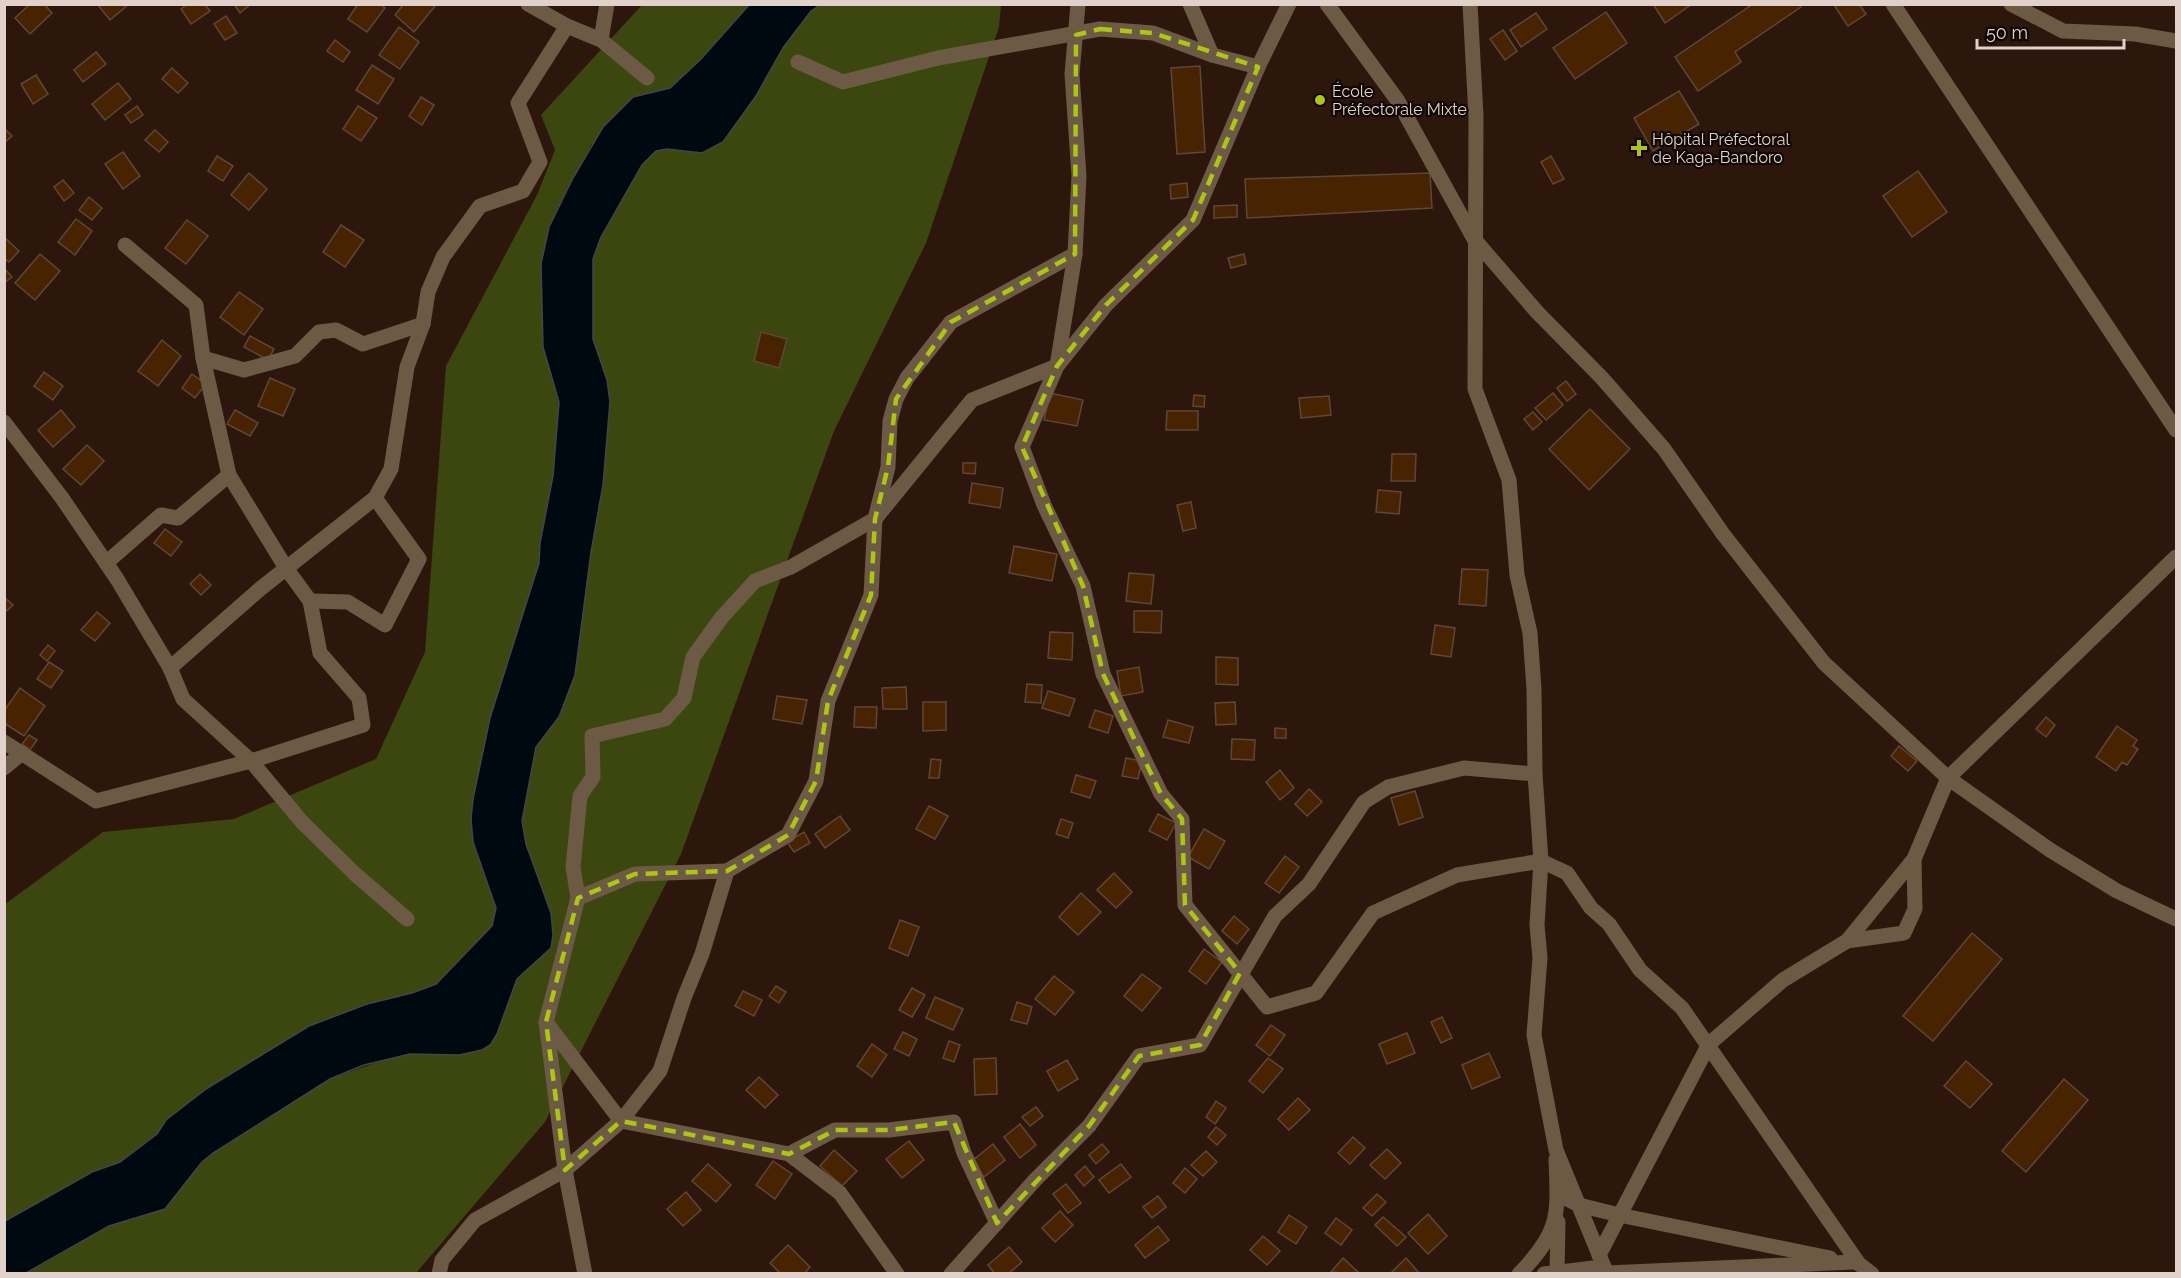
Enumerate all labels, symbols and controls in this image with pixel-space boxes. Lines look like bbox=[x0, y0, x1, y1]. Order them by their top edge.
scale bar bbox=[1977, 12, 2124, 50]
text: 50 m bbox=[1986, 22, 2028, 43]
place label: École Préfectorale Mixte bbox=[1332, 81, 1467, 119]
marker: École Préfectorale Mixte bbox=[1313, 93, 1327, 107]
place label: Hôpital Préfectoral de Kaga-Bandoro bbox=[1652, 130, 1790, 167]
marker: Hôpital Préfectoral de Kaga-Bandoro bbox=[1630, 139, 1648, 157]

